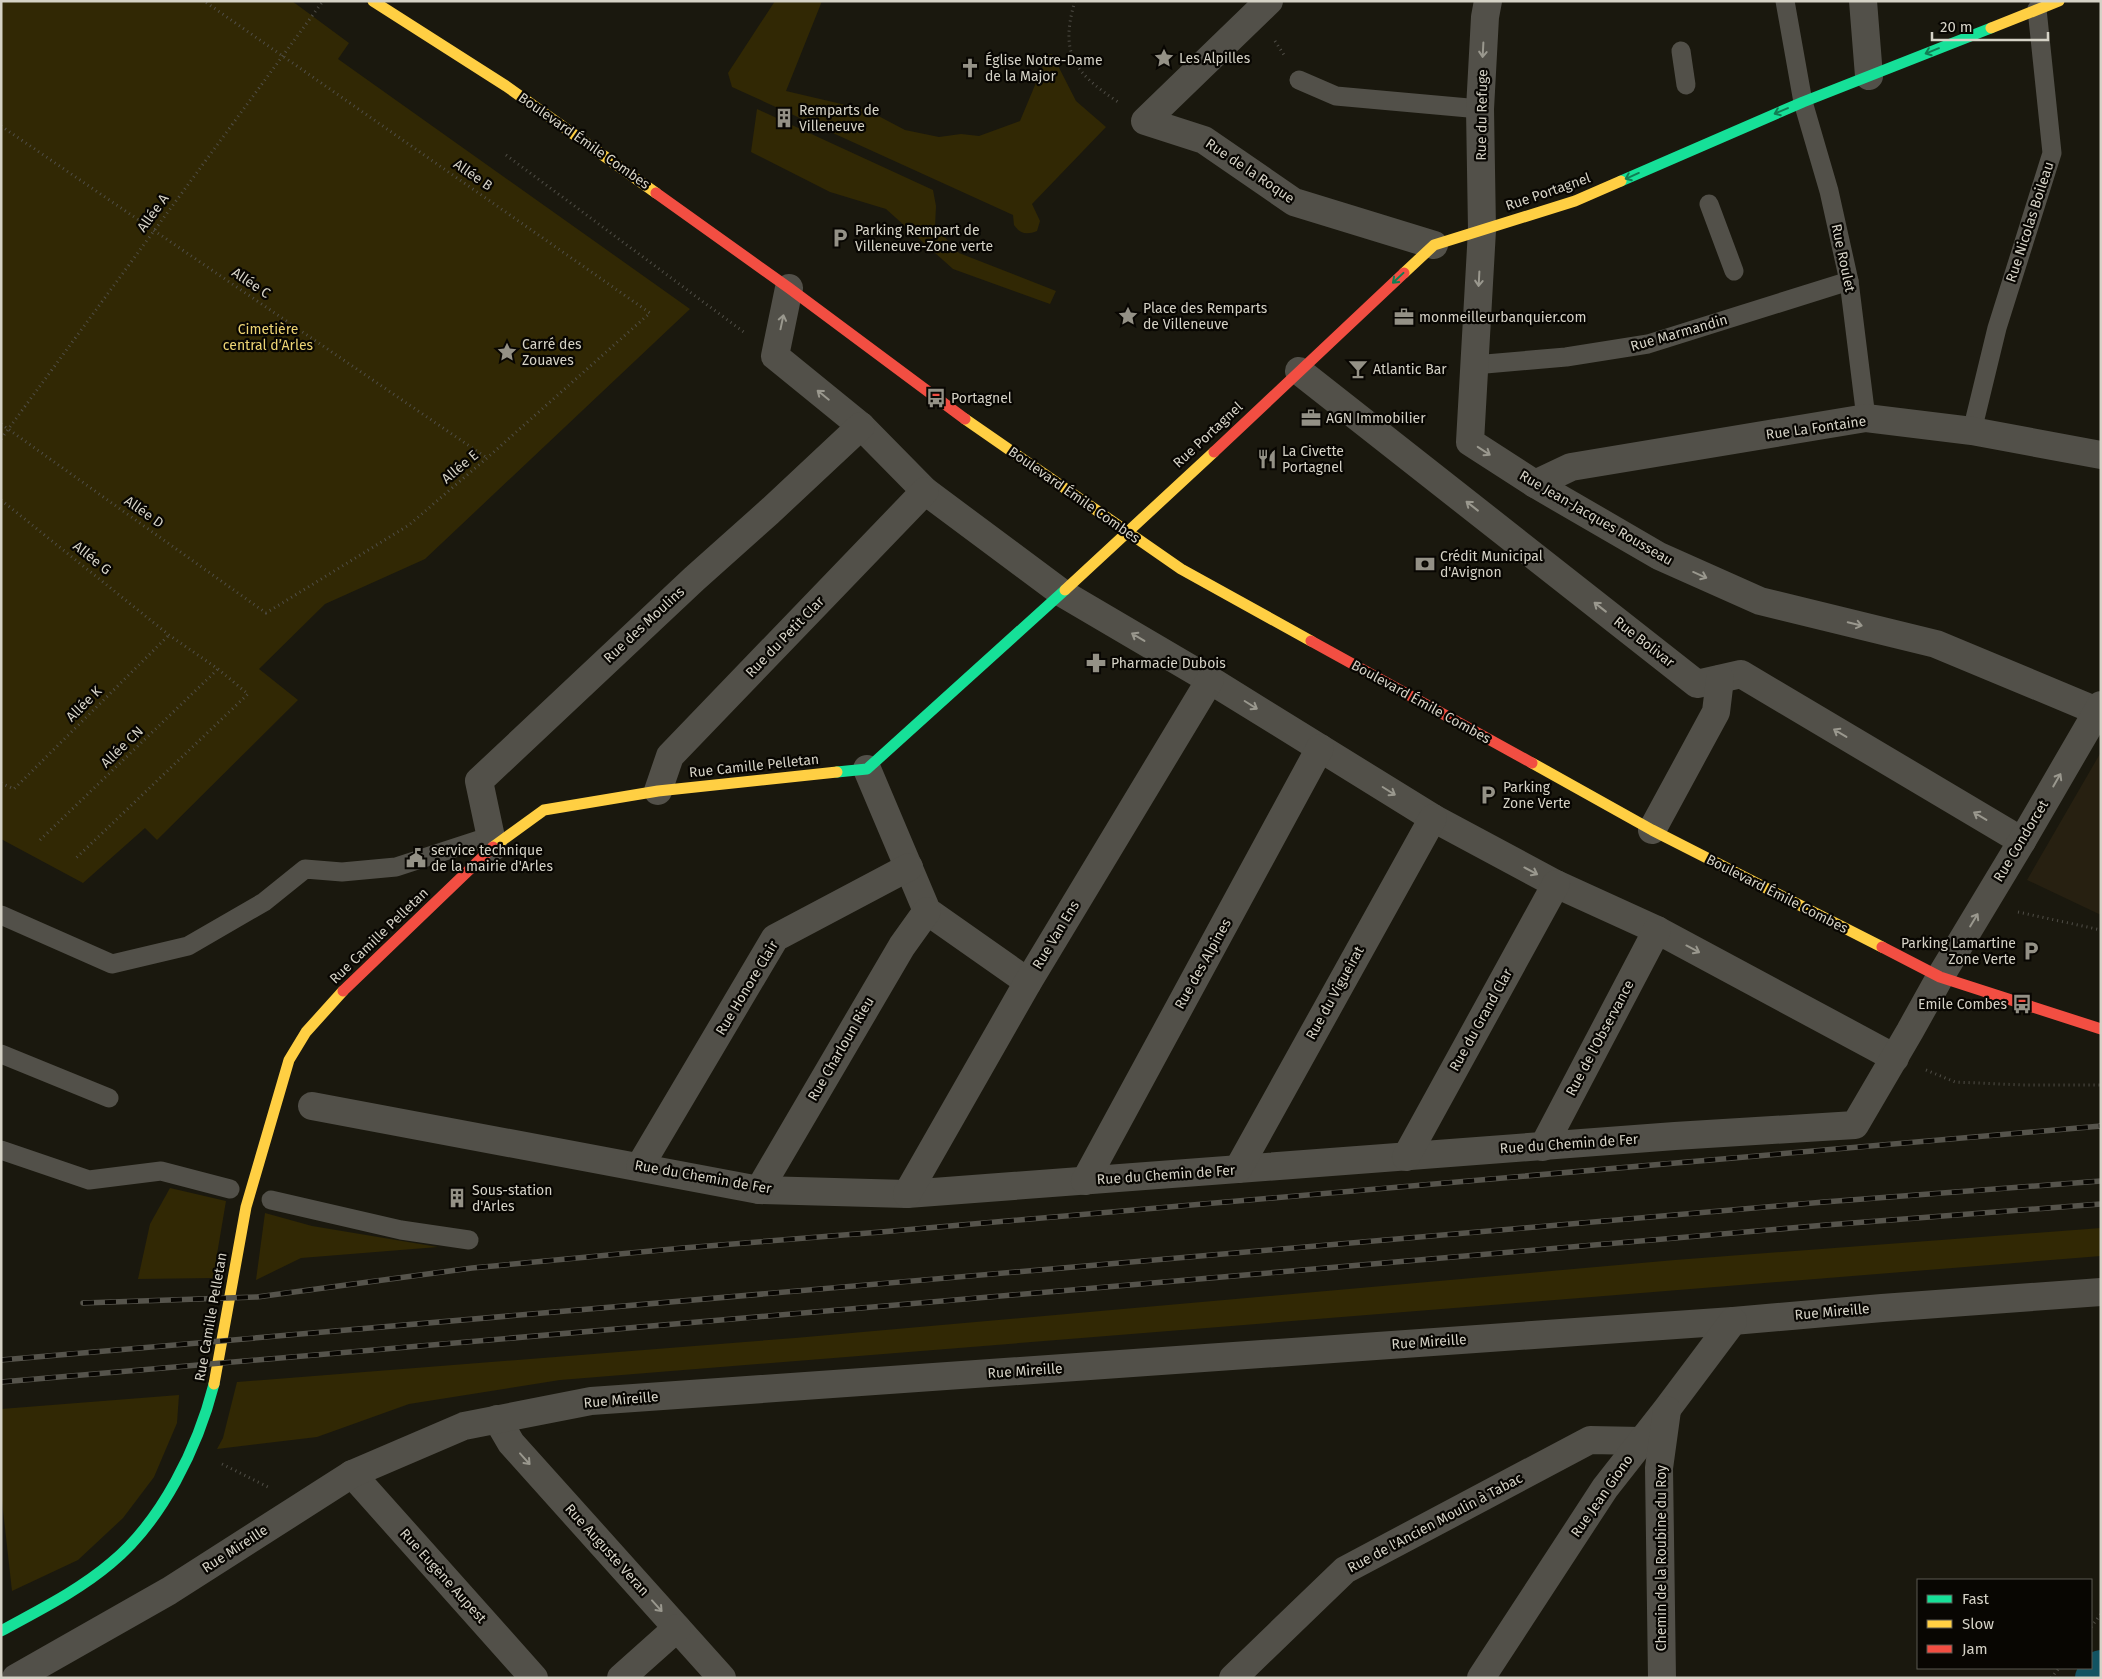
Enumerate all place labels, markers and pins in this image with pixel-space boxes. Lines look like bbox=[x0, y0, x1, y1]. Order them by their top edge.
place icon: Les Alpilles bbox=[1153, 47, 1175, 69]
place label: Les Alpilles bbox=[1179, 50, 1251, 67]
place label: Église Notre-Dame de la Major bbox=[985, 51, 1103, 85]
church icon: Église Notre-Dame de la Major bbox=[959, 57, 981, 79]
place label: Remparts de Villeneuve bbox=[799, 102, 879, 135]
building icon: Remparts de Villeneuve bbox=[773, 107, 795, 129]
place label: Parking Rempart de Villeneuve-Zone verte bbox=[855, 222, 993, 255]
parking icon: Parking Rempart de Villeneuve-Zone verte bbox=[829, 227, 851, 249]
place label: Place des Remparts de Villeneuve bbox=[1143, 300, 1268, 333]
place icon: Place des Remparts de Villeneuve bbox=[1117, 305, 1139, 327]
office icon: monmeilleurbanquier.com bbox=[1393, 306, 1415, 328]
place label: monmeilleurbanquier.com bbox=[1419, 309, 1586, 326]
place label: Carré des Zouaves bbox=[522, 336, 582, 369]
place icon: Carré des Zouaves bbox=[496, 341, 518, 363]
bar icon: Atlantic Bar bbox=[1347, 358, 1369, 380]
place label: Atlantic Bar bbox=[1373, 361, 1447, 378]
bus stop icon: Portagnel bbox=[925, 387, 947, 409]
place label: Portagnel bbox=[951, 390, 1012, 407]
office icon: AGN Immobilier bbox=[1300, 407, 1322, 429]
place label: AGN Immobilier bbox=[1326, 410, 1426, 427]
place label: La Civette Portagnel bbox=[1282, 443, 1344, 476]
restaurant icon: La Civette Portagnel bbox=[1256, 448, 1278, 470]
place label: Crédit Municipal d'Avignon bbox=[1440, 548, 1543, 581]
bank icon: Crédit Municipal d'Avignon bbox=[1414, 553, 1436, 575]
pharmacy icon: Pharmacie Dubois bbox=[1085, 652, 1107, 674]
place label: Pharmacie Dubois bbox=[1111, 655, 1226, 672]
place label: Parking Zone Verte bbox=[1503, 779, 1571, 812]
parking icon: Parking Zone Verte bbox=[1477, 784, 1499, 806]
place label: service technique de la mairie d'Arles bbox=[431, 842, 553, 875]
public building icon: service technique de la mairie d'Arles bbox=[405, 847, 427, 869]
place label: Parking Lamartine Zone Verte bbox=[1901, 935, 2016, 968]
parking icon: Parking Lamartine Zone Verte bbox=[2020, 940, 2042, 962]
bus stop icon: Emile Combes bbox=[2011, 993, 2033, 1015]
place label: Emile Combes bbox=[1918, 996, 2007, 1013]
place label: Sous-station d'Arles bbox=[472, 1182, 553, 1215]
building icon: Sous-station d'Arles bbox=[446, 1187, 468, 1209]

